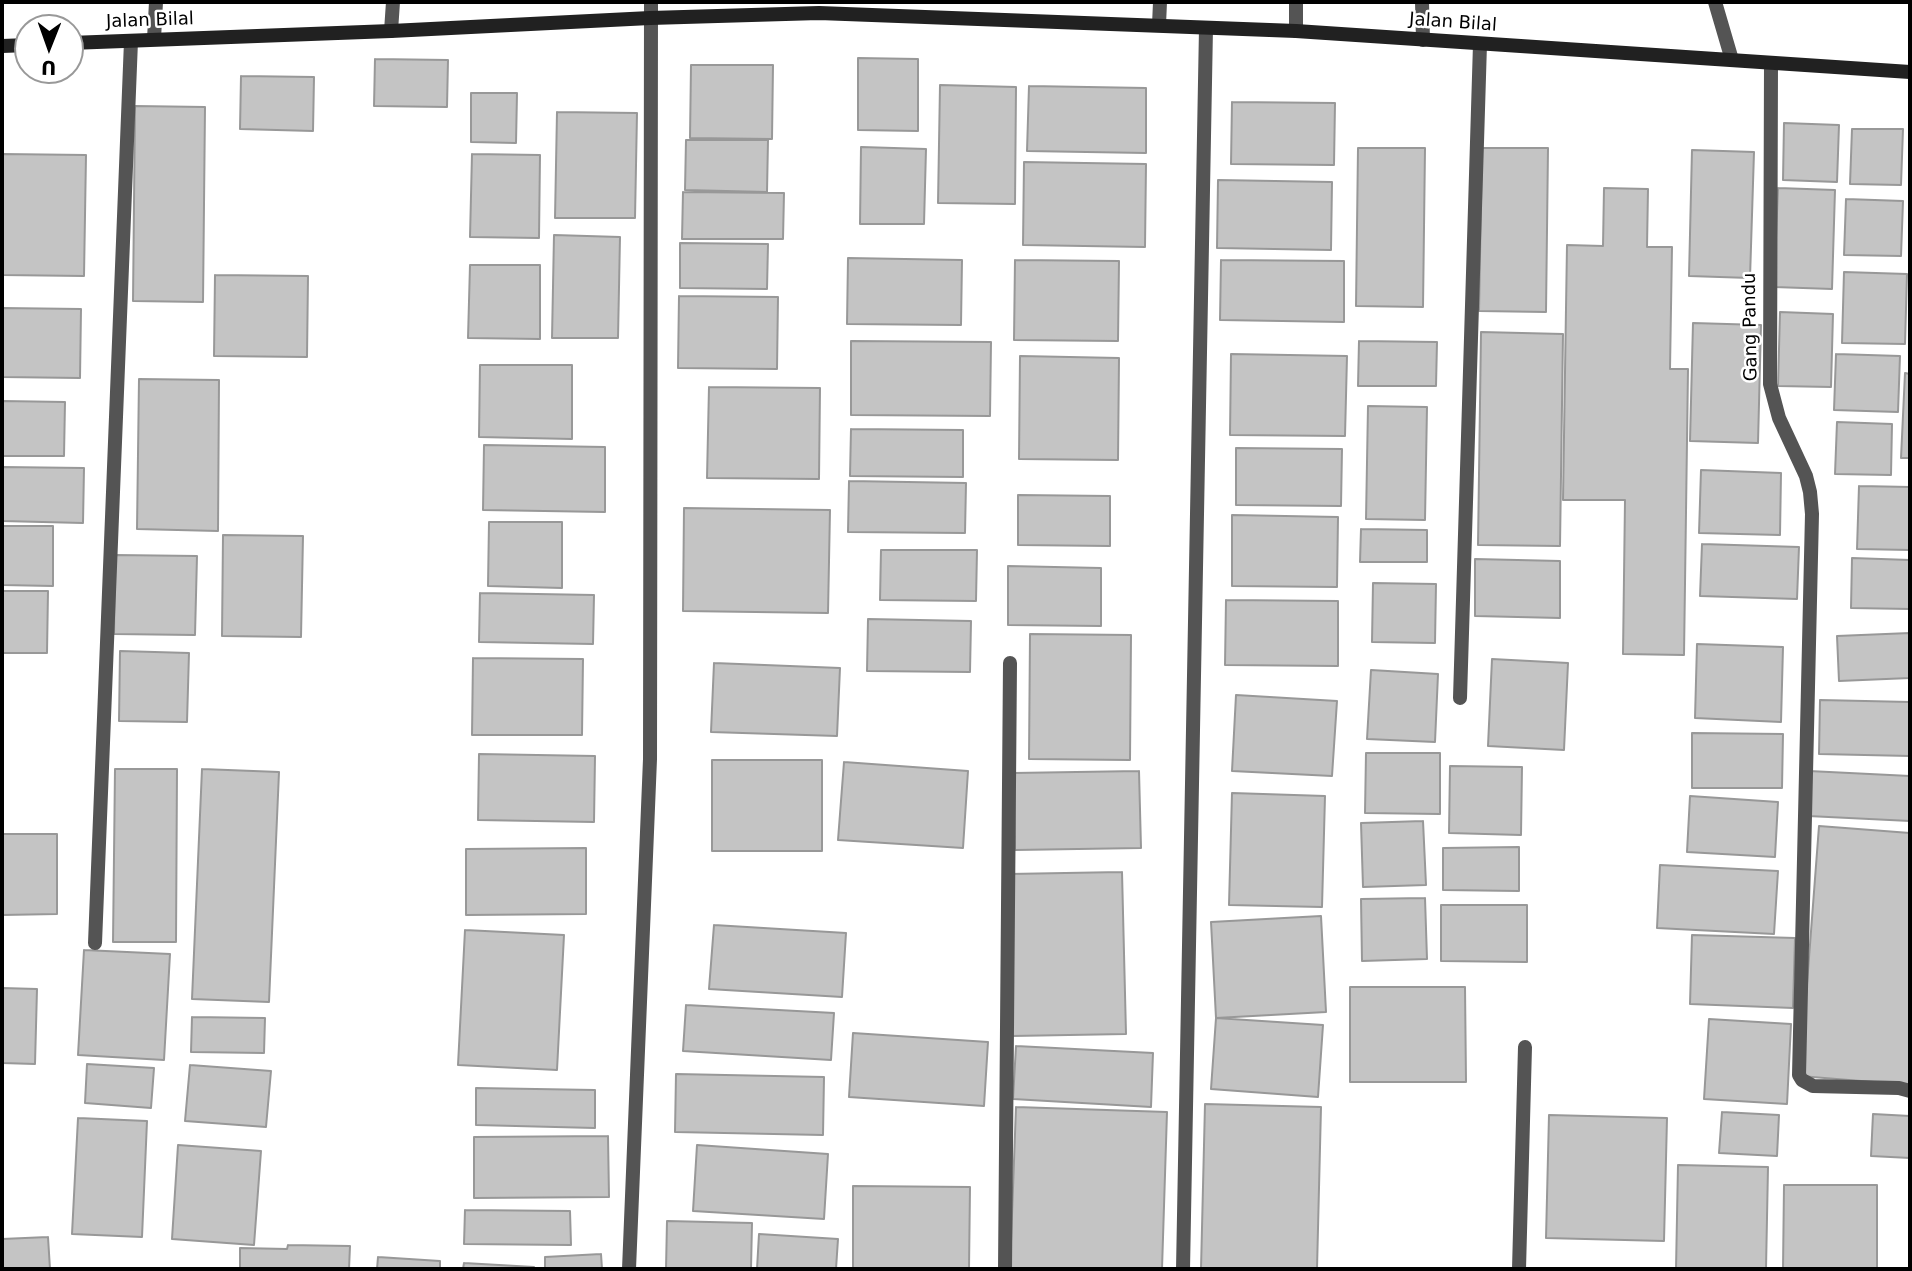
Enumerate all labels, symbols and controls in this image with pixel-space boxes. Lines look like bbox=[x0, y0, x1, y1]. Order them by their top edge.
street label: Jalan Bilal bbox=[106, 9, 194, 33]
street label: Jalan Bilal bbox=[1408, 9, 1498, 37]
north arrow bbox=[14, 14, 84, 84]
text: U bbox=[41, 57, 57, 79]
street label: Gang Pandu bbox=[1739, 272, 1763, 382]

